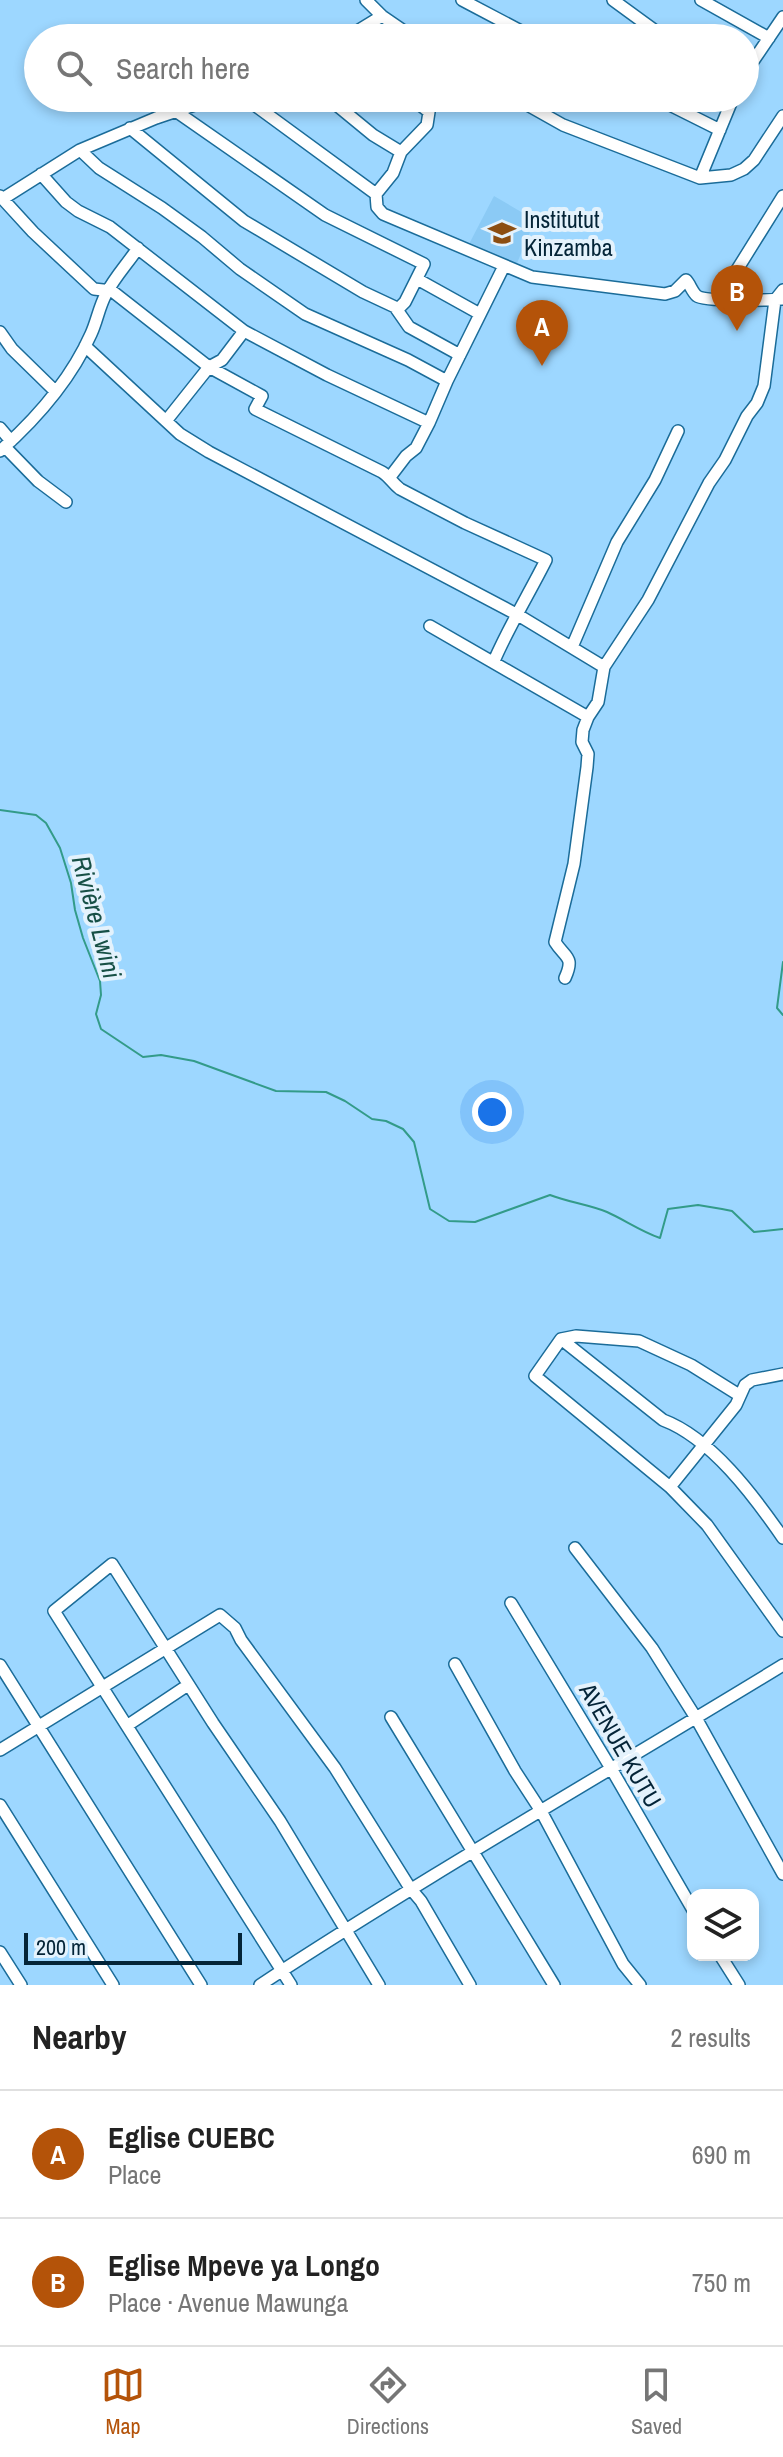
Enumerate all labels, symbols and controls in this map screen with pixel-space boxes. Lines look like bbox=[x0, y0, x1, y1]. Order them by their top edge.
search box bbox=[24, 24, 759, 112]
icon: search bbox=[52, 46, 96, 90]
text: Search here bbox=[116, 48, 250, 88]
place label: Institutut Kinzamba bbox=[524, 203, 613, 263]
school or university icon: Institutut Kinzamba bbox=[487, 218, 517, 248]
pin: B bbox=[711, 265, 763, 331]
pin: A bbox=[516, 300, 568, 366]
water label: Rivière Lwini bbox=[64, 852, 130, 982]
your location bbox=[472, 1092, 512, 1132]
street label: AVENUE KUTU bbox=[572, 1676, 669, 1813]
map controls bbox=[687, 1889, 759, 1961]
button: layers bbox=[687, 1889, 759, 1961]
scale bar bbox=[24, 1929, 242, 1965]
text: 200 m bbox=[36, 1932, 86, 1962]
text: Nearby bbox=[32, 2014, 127, 2060]
text: 2 results bbox=[670, 2020, 751, 2055]
text: Eglise CUEBC bbox=[108, 2117, 275, 2157]
text: A bbox=[50, 2137, 66, 2172]
text: 690 m bbox=[692, 2137, 751, 2172]
text: Place bbox=[108, 2157, 161, 2192]
text: Eglise Mpeve ya Longo bbox=[108, 2245, 380, 2285]
text: B bbox=[50, 2265, 66, 2300]
text: 750 m bbox=[692, 2265, 751, 2300]
text: Place · Avenue Mawunga bbox=[108, 2285, 348, 2320]
tab: Map bbox=[101, 2363, 145, 2441]
tab: Directions bbox=[347, 2363, 429, 2441]
tab: Saved bbox=[631, 2363, 682, 2441]

